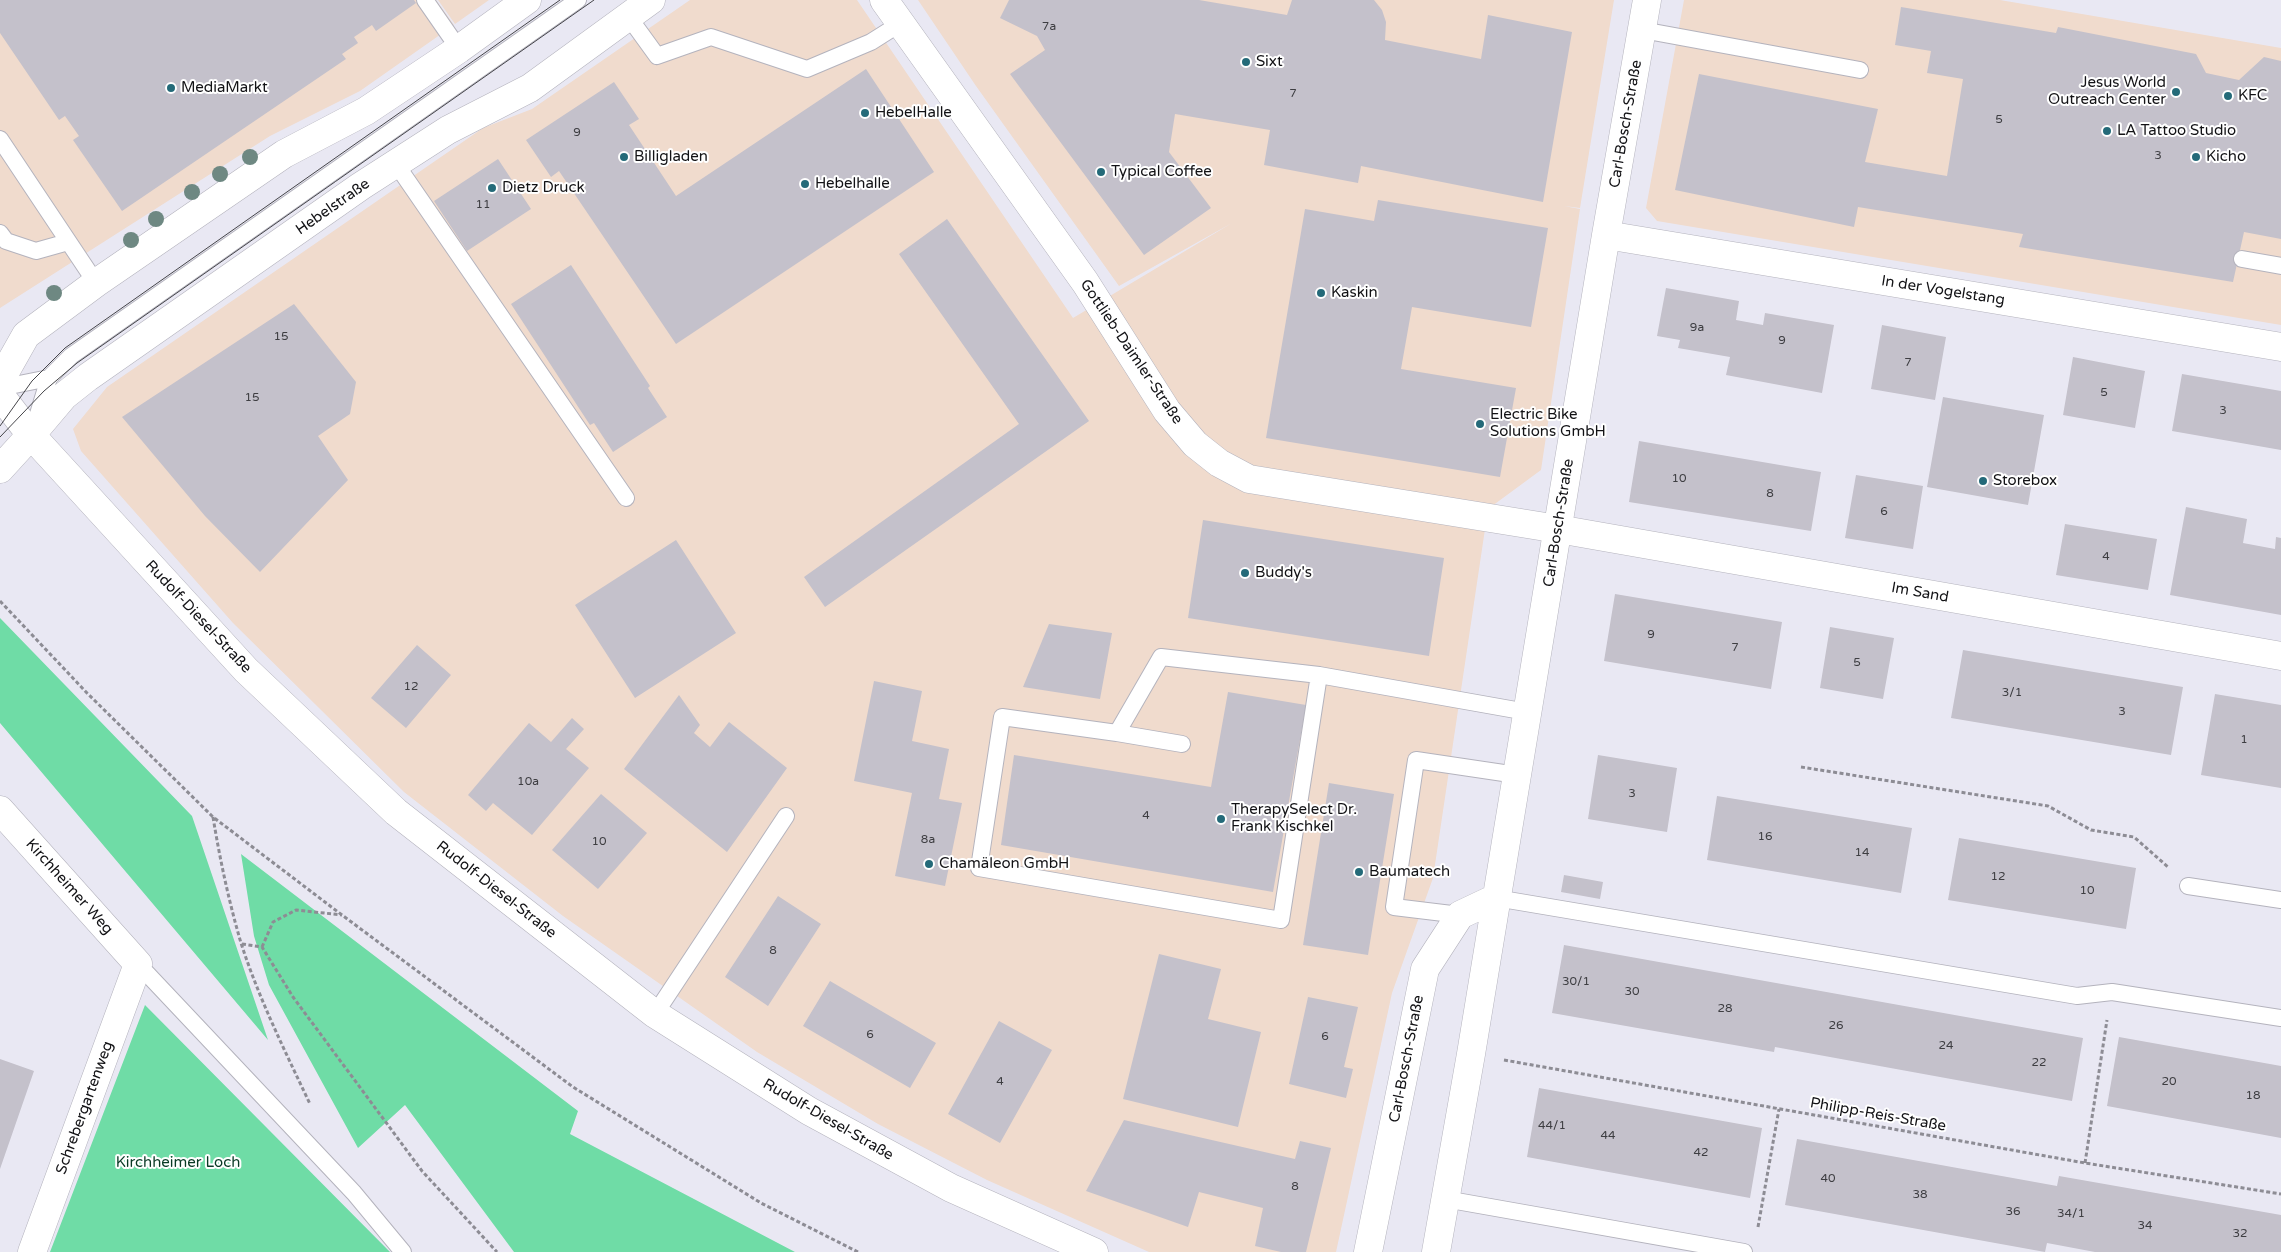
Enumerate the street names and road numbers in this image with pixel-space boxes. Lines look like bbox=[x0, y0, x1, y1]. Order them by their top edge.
street label: Carl-Bosch-Straße bbox=[1606, 59, 1646, 189]
street label: Hebelstraße bbox=[293, 175, 373, 239]
street label: In der Vogelstang bbox=[1880, 272, 2006, 310]
street label: Gottlieb-Daimler-Straße bbox=[1076, 276, 1186, 428]
street label: Carl-Bosch-Straße bbox=[1540, 458, 1578, 588]
street label: Rudolf-Diesel-Straße bbox=[141, 557, 255, 677]
street label: Im Sand bbox=[1890, 579, 1950, 607]
street label: Kirchheimer Weg bbox=[21, 836, 117, 938]
street label: Rudolf-Diesel-Straße bbox=[432, 837, 560, 943]
street label: Carl-Bosch-Straße bbox=[1386, 994, 1428, 1124]
street label: Schrebergartenweg bbox=[53, 1039, 117, 1177]
street label: Rudolf-Diesel-Straße bbox=[760, 1075, 896, 1165]
street label: Philipp-Reis-Straße bbox=[1809, 1094, 1947, 1136]

